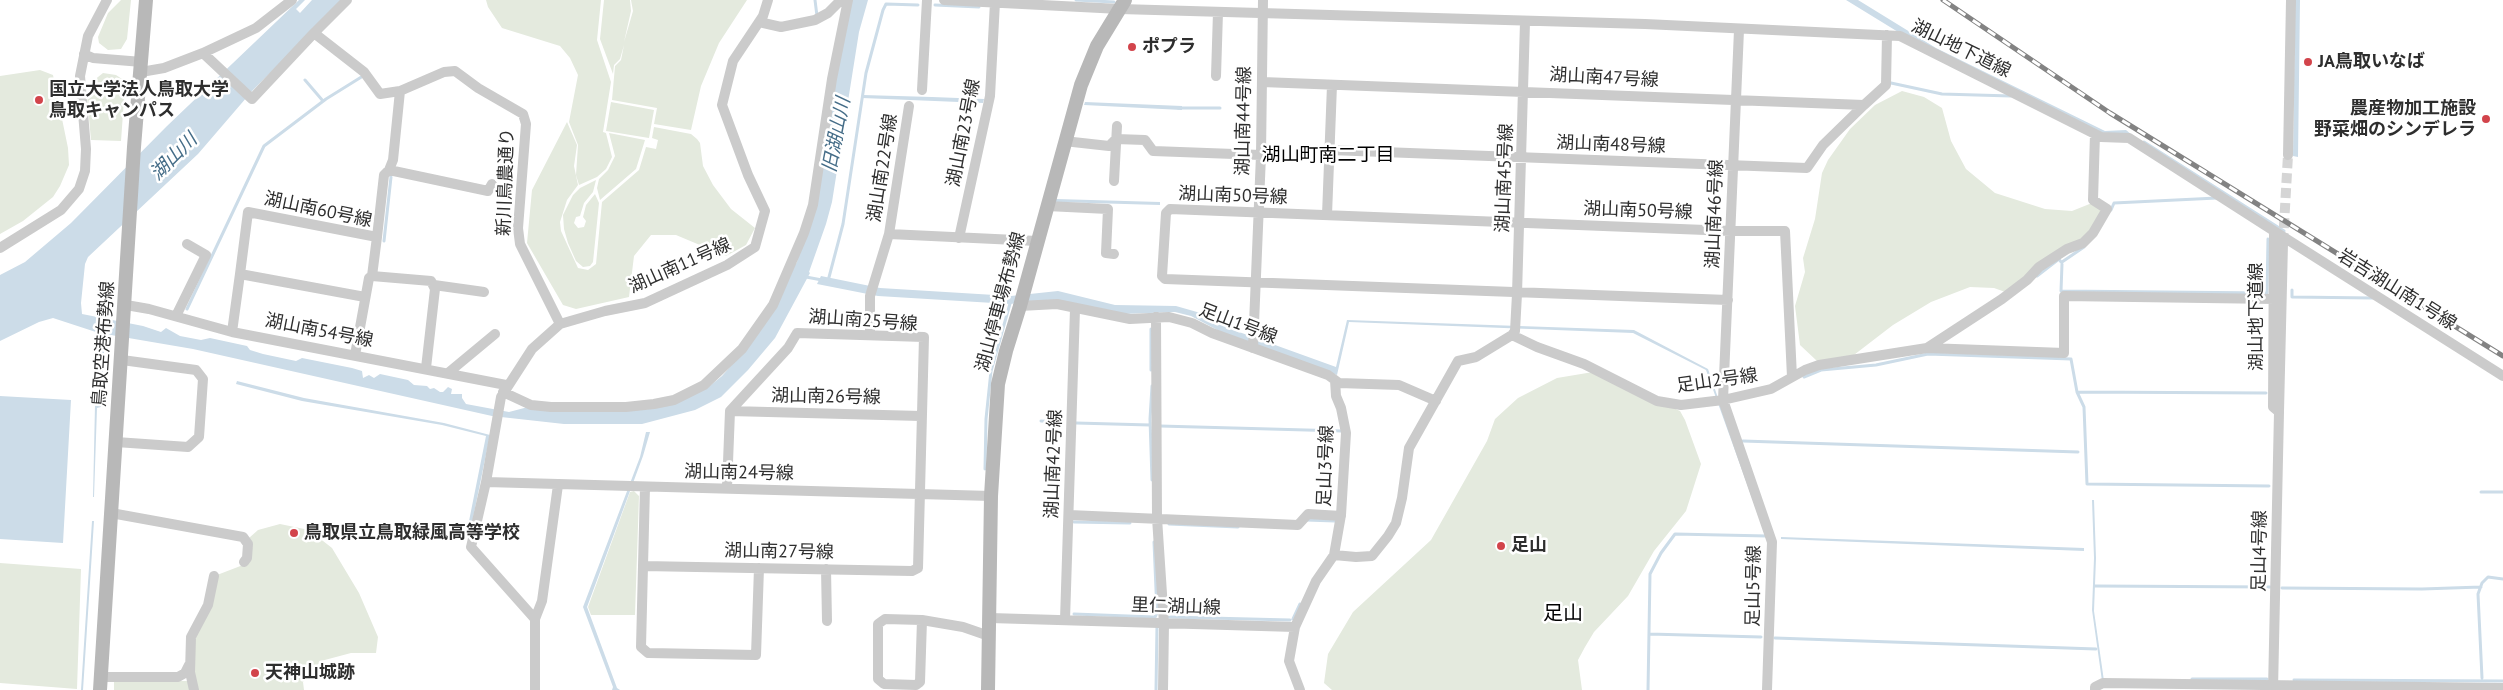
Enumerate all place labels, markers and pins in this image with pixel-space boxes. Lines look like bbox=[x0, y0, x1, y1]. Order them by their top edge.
place label: ポプラ bbox=[1142, 36, 1196, 58]
marker: ポプラ bbox=[1126, 41, 1138, 53]
place label: JA鳥取いなば bbox=[2318, 51, 2425, 73]
marker: JA鳥取いなば bbox=[2302, 56, 2314, 68]
place label: 国立大学法人鳥取大学 鳥取キャンパス bbox=[49, 79, 229, 122]
marker: 国立大学法人鳥取大学 鳥取キャンパス bbox=[33, 94, 45, 106]
place label: 農産物加工施設 野菜畑のシンデレラ bbox=[2314, 98, 2476, 140]
marker: 農産物加工施設 野菜畑のシンデレラ bbox=[2480, 113, 2492, 125]
place label: 鳥取県立鳥取緑風高等学校 bbox=[304, 522, 520, 544]
marker: 鳥取県立鳥取緑風高等学校 bbox=[288, 527, 300, 539]
place label: 足山 bbox=[1511, 535, 1547, 557]
marker: 足山 bbox=[1495, 540, 1507, 552]
place label: 天神山城跡 bbox=[265, 662, 355, 684]
marker: 天神山城跡 bbox=[249, 667, 261, 679]

